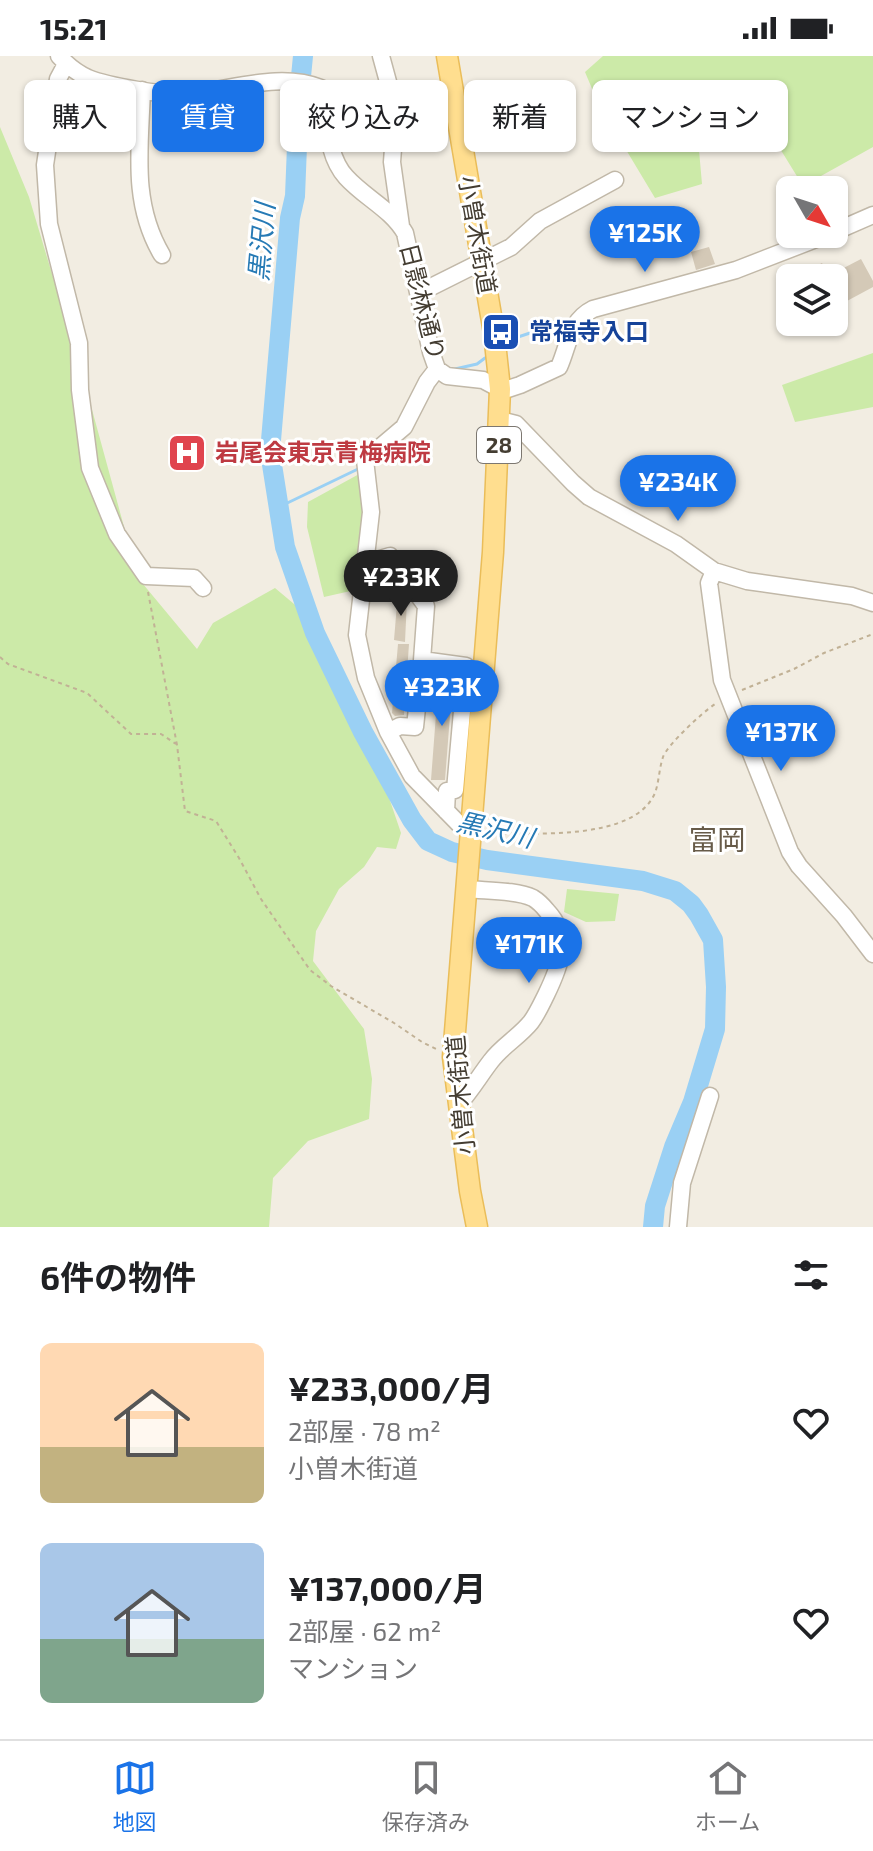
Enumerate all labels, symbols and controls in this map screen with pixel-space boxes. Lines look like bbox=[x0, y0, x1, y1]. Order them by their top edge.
text: 15:21 bbox=[40, 10, 108, 46]
chip: 購入 bbox=[24, 80, 136, 152]
chip: 賃貸 bbox=[152, 80, 264, 152]
chip: 絞り込み bbox=[280, 80, 448, 152]
chip: 新着 bbox=[464, 80, 576, 152]
chip: マンション bbox=[592, 80, 788, 152]
street label: 小曽木街道 bbox=[454, 173, 503, 296]
north arrow bbox=[776, 176, 848, 248]
map controls bbox=[776, 176, 848, 336]
water label: 黒沢川 bbox=[242, 199, 280, 282]
pin: ¥125K bbox=[589, 206, 701, 274]
text: ¥125K bbox=[608, 216, 682, 247]
street label: 日影林通り bbox=[395, 240, 452, 363]
button: layers bbox=[776, 264, 848, 336]
bus stop icon: 常福寺入口 bbox=[480, 311, 522, 353]
place label: 常福寺入口 bbox=[529, 316, 649, 345]
road number: 28 bbox=[477, 427, 521, 463]
hospital icon: 岩尾会東京青梅病院 bbox=[166, 432, 208, 474]
place label: 岩尾会東京青梅病院 bbox=[215, 437, 431, 466]
pin: ¥234K bbox=[622, 455, 734, 523]
text: ¥234K bbox=[638, 465, 718, 496]
pin: ¥233K bbox=[345, 550, 457, 618]
text: ¥233K bbox=[362, 560, 440, 591]
pin: ¥323K bbox=[386, 660, 498, 728]
text: ¥323K bbox=[403, 670, 481, 701]
pin: ¥137K bbox=[725, 705, 837, 773]
text: ¥137K bbox=[744, 715, 818, 746]
water label: 黒沢川 bbox=[454, 805, 540, 853]
district label: 富岡 bbox=[689, 822, 745, 856]
pin: ¥171K bbox=[473, 917, 585, 985]
text: ¥171K bbox=[494, 927, 564, 958]
street label: 小曽木街道 bbox=[440, 1034, 479, 1156]
icon: filters bbox=[789, 1253, 833, 1297]
text: 6件の物件 bbox=[40, 1256, 196, 1297]
text: ¥233,000/月 bbox=[288, 1367, 494, 1408]
icon: home bbox=[104, 1375, 200, 1471]
icon: heart bbox=[789, 1401, 833, 1445]
text: 2部屋 · 78 m² bbox=[288, 1415, 441, 1446]
text: 小曽木街道 bbox=[288, 1452, 418, 1483]
text: ¥137,000/月 bbox=[288, 1567, 486, 1608]
icon: home bbox=[104, 1575, 200, 1671]
icon: heart bbox=[789, 1601, 833, 1645]
text: 2部屋 · 62 m² bbox=[288, 1615, 441, 1646]
text: マンション bbox=[288, 1652, 418, 1683]
tab: 地図 bbox=[113, 1756, 157, 1836]
tab: 保存済み bbox=[382, 1756, 470, 1836]
tab: ホーム bbox=[695, 1756, 760, 1836]

